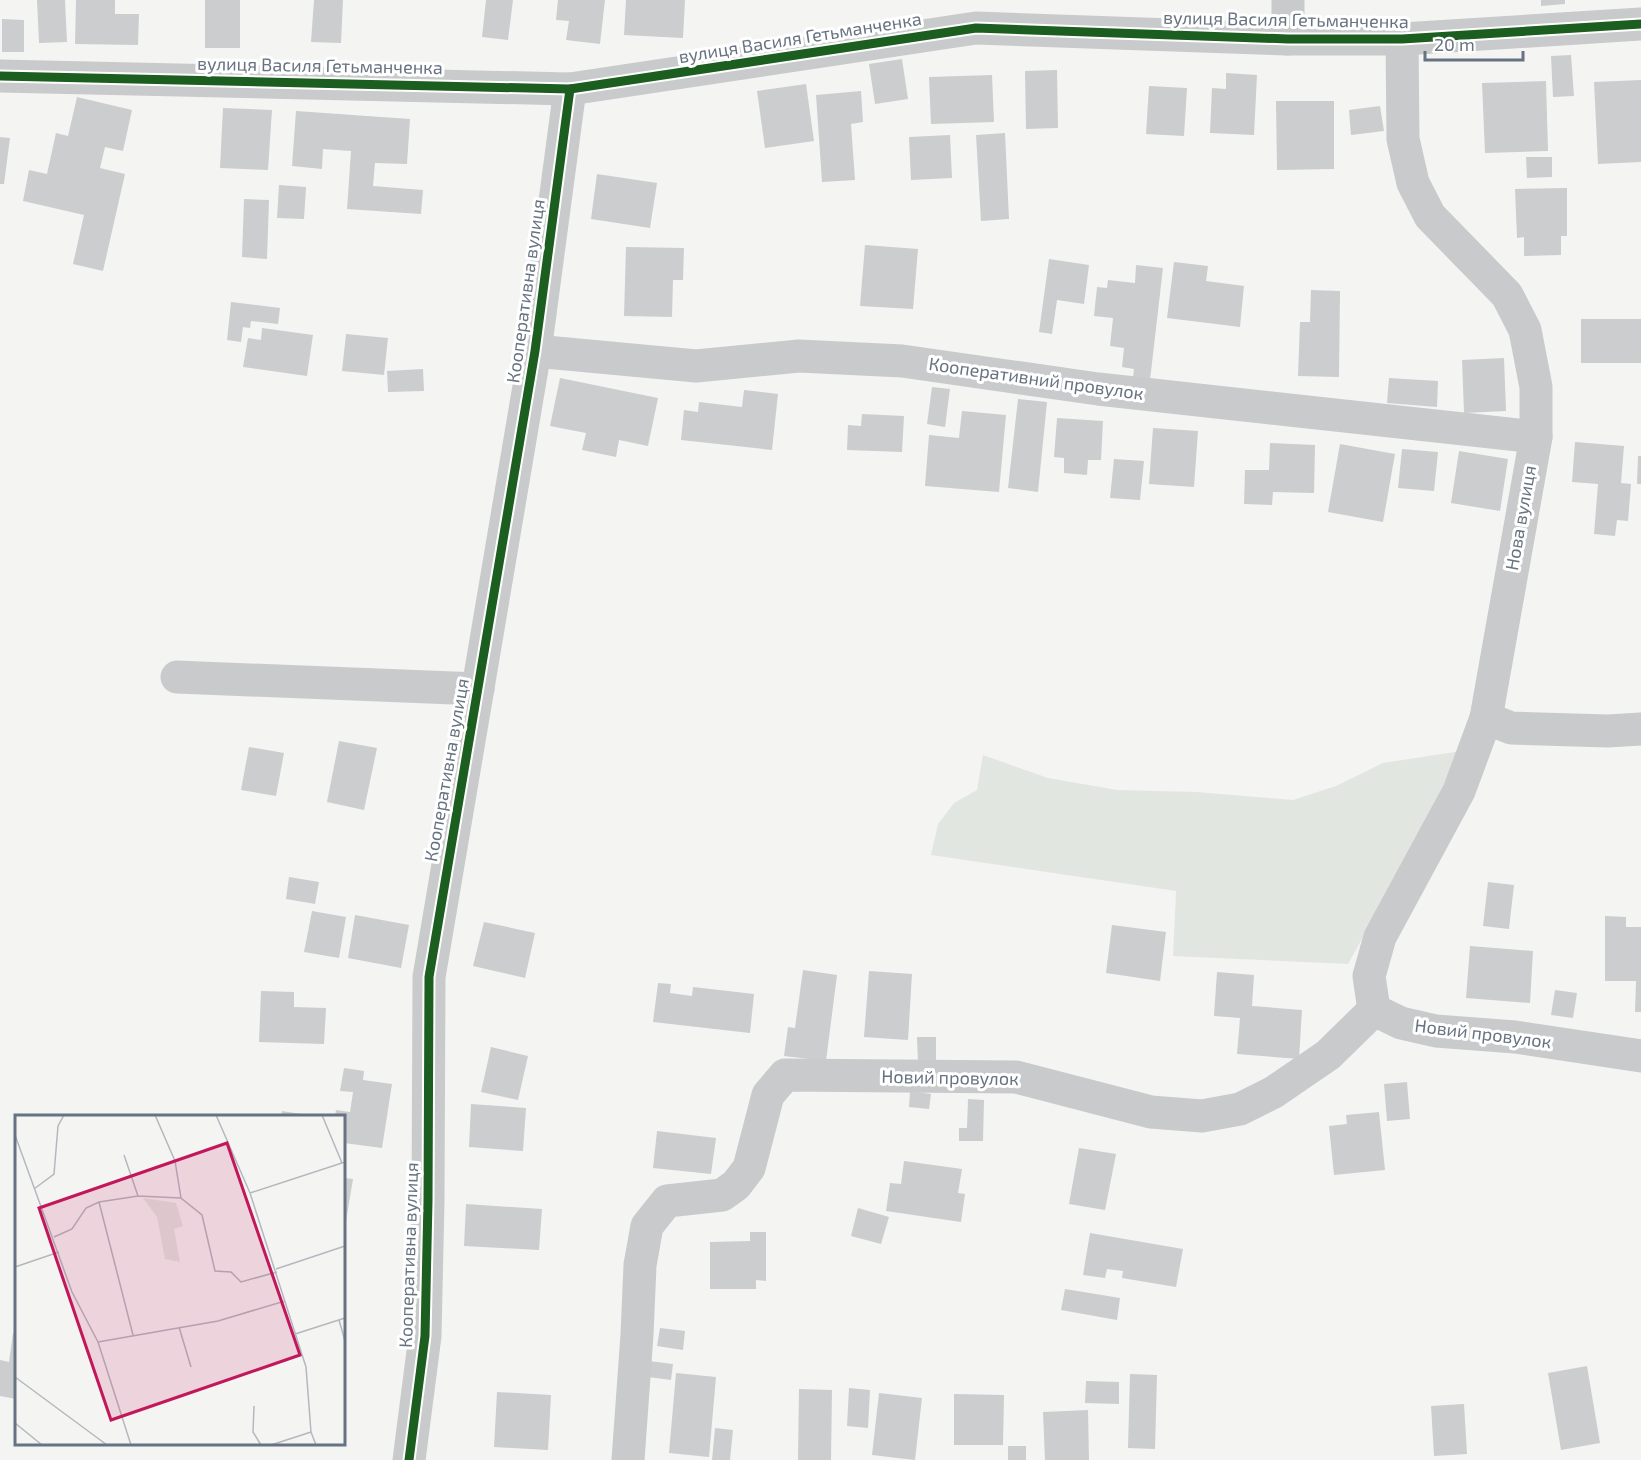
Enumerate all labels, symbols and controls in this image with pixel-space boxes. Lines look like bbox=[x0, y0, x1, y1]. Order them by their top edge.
street label: вулиця Василя Гетьманченка bbox=[1163, 6, 1409, 32]
street label: вулиця Василя Гетьманченка bbox=[677, 7, 923, 67]
scale bar bbox=[1425, 24, 1522, 62]
text: 20 m bbox=[1434, 33, 1475, 55]
street label: вулиця Василя Гетьманченка bbox=[197, 52, 443, 78]
street label: Кооперативна вулиця bbox=[501, 197, 549, 384]
street label: Кооперативний провулок bbox=[927, 352, 1145, 404]
street label: Нова вулиця bbox=[1500, 464, 1540, 572]
street label: Кооперативна вулиця bbox=[419, 677, 473, 863]
street label: Новий провулок bbox=[1414, 1014, 1553, 1052]
street label: Новий провулок bbox=[881, 1065, 1019, 1089]
inset map bbox=[15, 1115, 345, 1445]
street label: Кооперативна вулиця bbox=[394, 1162, 422, 1348]

